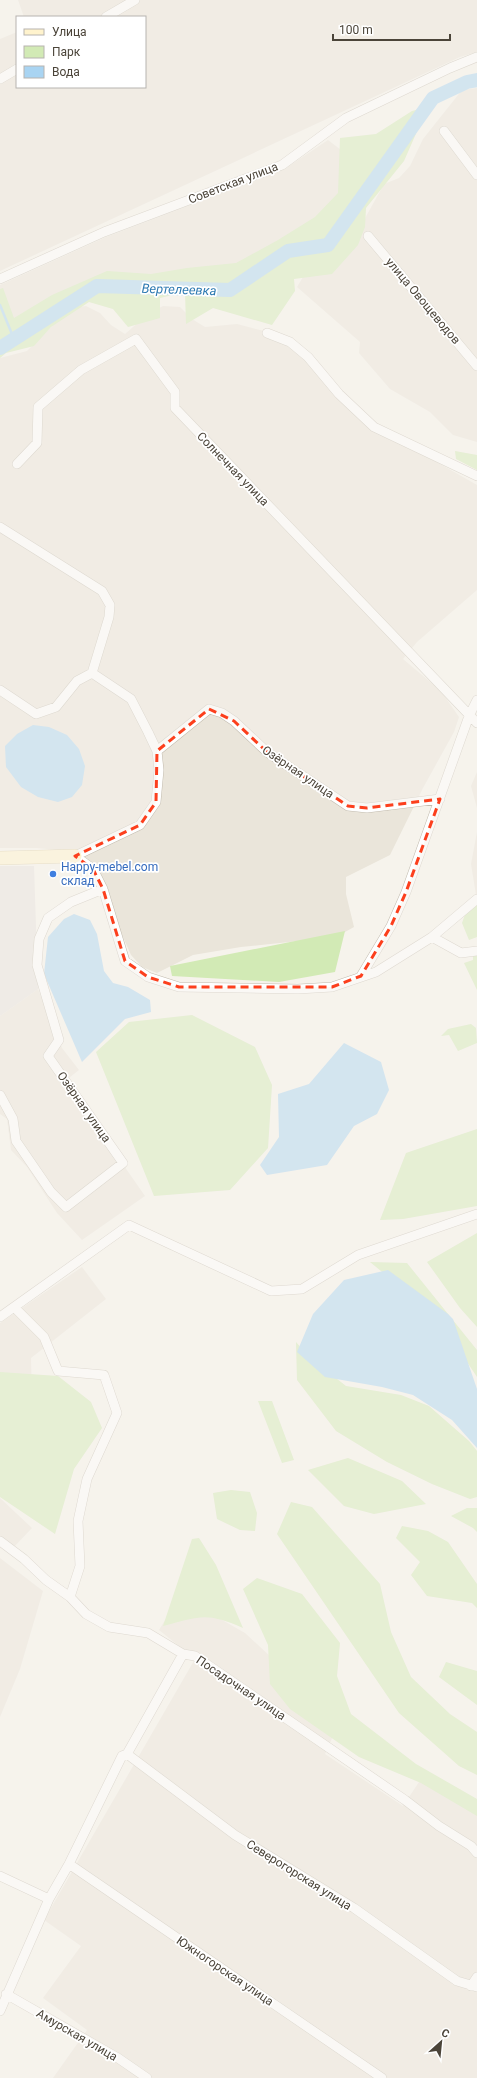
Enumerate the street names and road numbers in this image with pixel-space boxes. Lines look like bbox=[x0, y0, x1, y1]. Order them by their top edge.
street label: Советская улица bbox=[186, 159, 280, 207]
street label: улица Овощеводов bbox=[383, 255, 463, 347]
street label: Солнечная улица bbox=[194, 429, 272, 509]
street label: Озёрная улица bbox=[260, 743, 336, 801]
street label: Озёрная улица bbox=[54, 1069, 114, 1145]
street label: Посадочная улица bbox=[194, 1653, 288, 1723]
street label: Северогорская улица bbox=[244, 1837, 354, 1913]
street label: Южногорская улица bbox=[174, 1933, 276, 2009]
street label: Амурская улица bbox=[34, 2006, 120, 2064]

